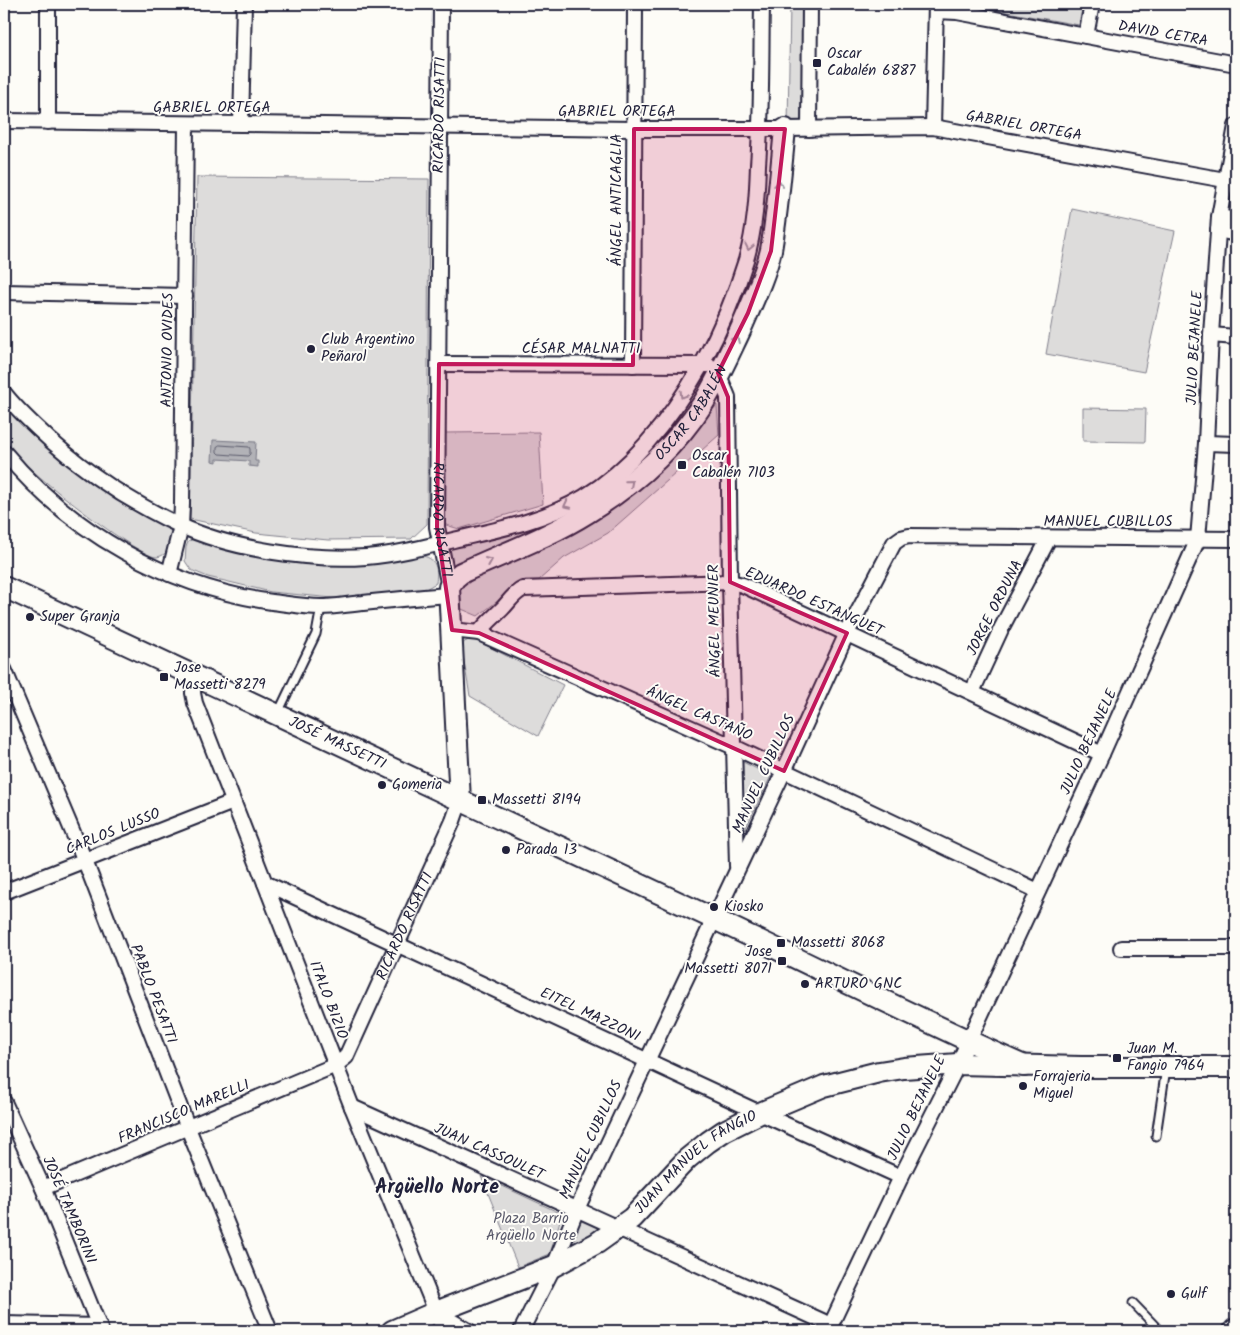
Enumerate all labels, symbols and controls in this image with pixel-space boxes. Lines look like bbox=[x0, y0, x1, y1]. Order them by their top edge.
street label: DAVID CETRA bbox=[1116, 14, 1210, 54]
place label: Oscar Cabalén 6887 bbox=[827, 42, 917, 83]
street label: RICARDO RISATTI bbox=[427, 56, 453, 173]
marker: Oscar Cabalén 6887 bbox=[811, 57, 823, 69]
street label: GABRIEL ORTEGA bbox=[153, 96, 271, 120]
street label: GABRIEL ORTEGA bbox=[558, 100, 676, 124]
street label: GABRIEL ORTEGA bbox=[964, 104, 1084, 148]
street label: ÁNGEL ANTICAGLIA bbox=[605, 134, 629, 266]
one-way arrow bbox=[773, 180, 784, 188]
one-way arrow bbox=[744, 243, 755, 252]
street label: JULIO BEJANELE bbox=[1180, 289, 1210, 406]
street label: ANTONIO OVIDES bbox=[155, 292, 181, 408]
place label: Club Argentino Peñarol bbox=[321, 328, 415, 369]
one-way arrow bbox=[729, 335, 740, 344]
street label: CÉSAR MALNATTI bbox=[522, 337, 641, 361]
marker: Club Argentino Peñarol bbox=[305, 343, 317, 355]
street label: OSCAR CABALÉN bbox=[649, 361, 734, 467]
one-way arrow bbox=[679, 389, 689, 398]
place label: Oscar Cabalén 7103 bbox=[692, 444, 775, 485]
marker: Oscar Cabalén 7103 bbox=[676, 459, 688, 471]
street label: RICARDO RISATTI bbox=[425, 462, 459, 580]
one-way arrow bbox=[624, 480, 633, 488]
one-way arrow bbox=[563, 499, 572, 509]
street label: MANUEL CUBILLOS bbox=[1044, 510, 1172, 534]
street label: JORGE ORDUNA bbox=[961, 556, 1029, 660]
one-way arrow bbox=[484, 557, 493, 568]
street label: EDUARDO ESTANGUET bbox=[741, 561, 889, 644]
street label: ÁNGEL MEUNIER bbox=[702, 564, 728, 678]
place label: Super Granja bbox=[40, 605, 120, 629]
marker: Super Granja bbox=[24, 611, 36, 623]
place label: Jose Massetti 8279 bbox=[174, 656, 266, 697]
marker: Jose Massetti 8279 bbox=[158, 671, 170, 683]
street label: ÁNGEL CASTAÑO bbox=[642, 680, 756, 748]
street label: JULIO BEJANELE bbox=[1054, 684, 1125, 799]
street label: JOSÉ MASSETTI bbox=[284, 710, 390, 777]
street label: MANUEL CUBILLOS bbox=[726, 711, 802, 837]
place label: Gomeria bbox=[392, 773, 442, 797]
marker: Gomeria bbox=[376, 779, 388, 791]
place label: Massetti 8194 bbox=[492, 788, 581, 812]
marker: Massetti 8194 bbox=[476, 794, 488, 806]
street label: CARLOS LUSSO bbox=[62, 802, 164, 862]
place label: Parada 13 bbox=[516, 838, 577, 862]
marker: Parada 13 bbox=[500, 844, 512, 856]
street label: RICARDO RISATTI bbox=[370, 868, 440, 984]
place label: Kiosko bbox=[724, 895, 764, 919]
marker: Kiosko bbox=[708, 901, 720, 913]
place label: Massetti 8068 bbox=[791, 931, 885, 955]
marker: Massetti 8068 bbox=[775, 937, 787, 949]
place label: Jose Massetti 8071 bbox=[684, 940, 772, 981]
street label: PABLO PESATTI bbox=[123, 941, 183, 1048]
marker: Jose Massetti 8071 bbox=[776, 955, 788, 967]
street label: ITALO BIZIO bbox=[302, 957, 354, 1043]
place label: ARTURO GNC bbox=[815, 972, 902, 996]
marker: ARTURO GNC bbox=[799, 978, 811, 990]
street label: EITEL MAZZONI bbox=[536, 981, 644, 1049]
place label: Juan M. Fangio 7964 bbox=[1127, 1037, 1204, 1078]
street label: JULIO BEJANELE bbox=[881, 1050, 953, 1165]
marker: Juan M. Fangio 7964 bbox=[1111, 1052, 1123, 1064]
place label: Forrajeria Miguel bbox=[1033, 1065, 1091, 1106]
street label: FRANCISCO MARELLI bbox=[114, 1073, 254, 1151]
street label: MANUEL CUBILLOS bbox=[553, 1077, 629, 1203]
marker: Forrajeria Miguel bbox=[1017, 1080, 1029, 1092]
street label: JUAN MANUEL FANGIO bbox=[629, 1104, 761, 1220]
street label: JUAN CASSOULET bbox=[430, 1117, 550, 1188]
street label: JOSÉ TAMBORINI bbox=[36, 1152, 103, 1268]
district label: Argüello Norte bbox=[375, 1172, 499, 1204]
park label: Plaza Barrio Argüello Norte bbox=[486, 1207, 576, 1248]
place label: Gulf bbox=[1181, 1282, 1208, 1306]
marker: Gulf bbox=[1165, 1288, 1177, 1300]

